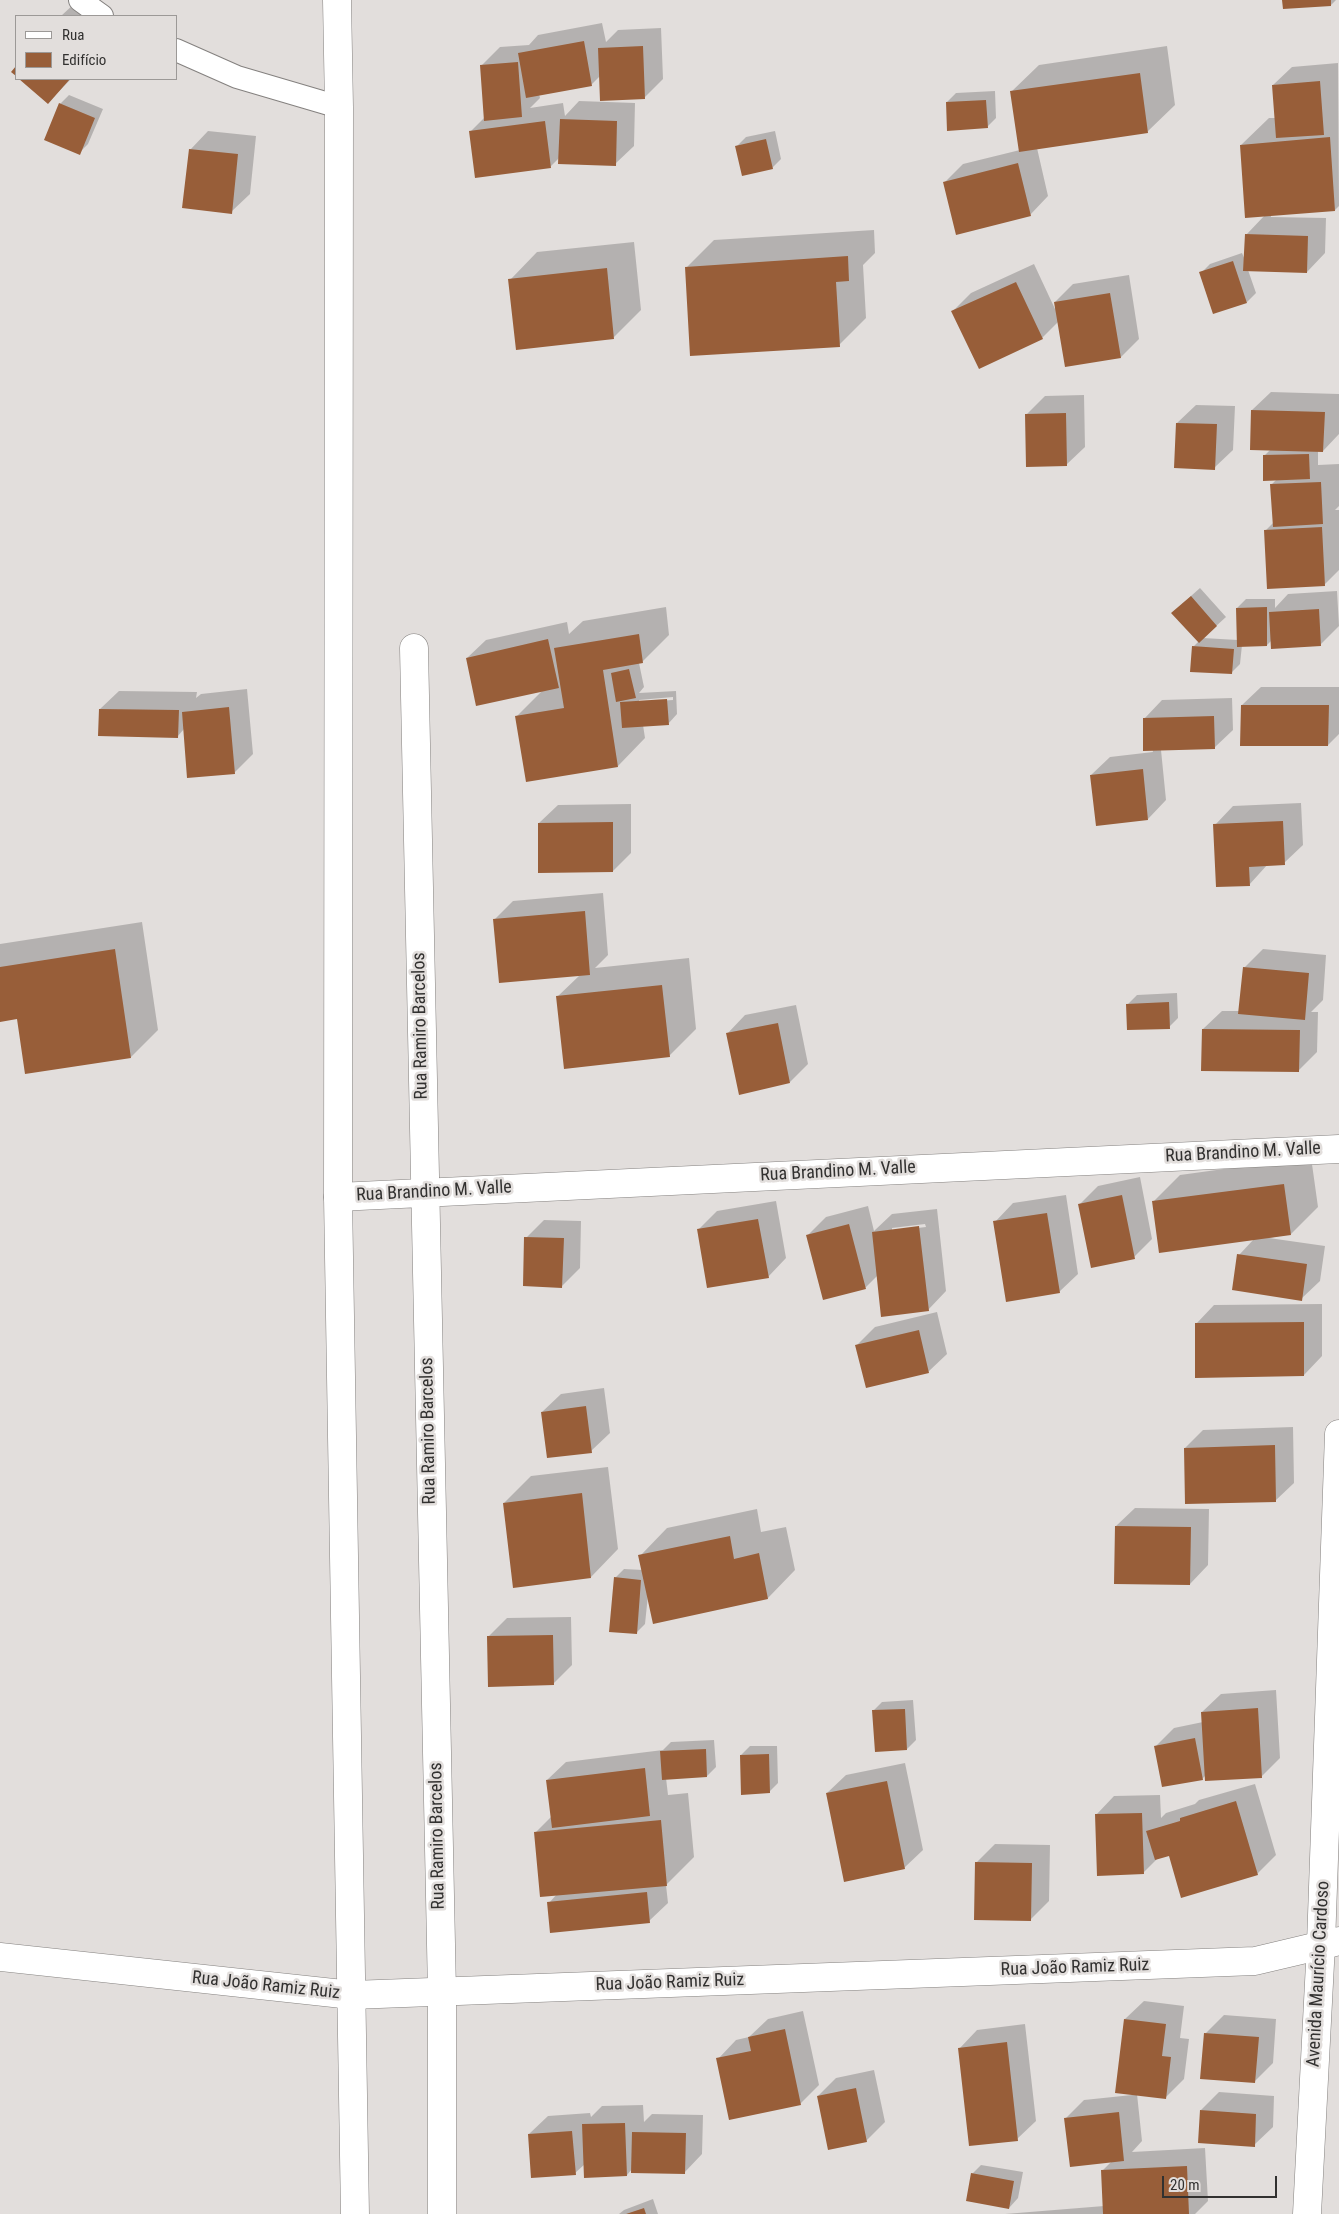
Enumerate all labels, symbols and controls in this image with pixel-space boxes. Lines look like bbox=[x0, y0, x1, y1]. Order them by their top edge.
legend bbox=[15, 15, 178, 80]
text: Rua bbox=[62, 26, 84, 44]
text: Edifício bbox=[62, 51, 106, 69]
street label: Rua Ramiro Barcelos bbox=[409, 952, 433, 1100]
street label: Rua Brandino M. Valle bbox=[1165, 1138, 1321, 1168]
street label: Rua Brandino M. Valle bbox=[760, 1157, 916, 1187]
street label: Rua Brandino M. Valle bbox=[356, 1177, 512, 1207]
street label: Rua Ramiro Barcelos bbox=[417, 1357, 441, 1505]
street label: Rua Ramiro Barcelos bbox=[426, 1762, 450, 1910]
street label: Avenida Maurício Cardoso bbox=[1303, 1881, 1335, 2067]
street label: Rua João Ramiz Ruiz bbox=[1000, 1955, 1150, 1981]
street label: Rua João Ramiz Ruiz bbox=[191, 1967, 341, 2005]
street label: Rua João Ramiz Ruiz bbox=[595, 1970, 745, 1996]
scale bar bbox=[1164, 2166, 1279, 2198]
text: 20 m bbox=[1170, 2176, 1200, 2194]

